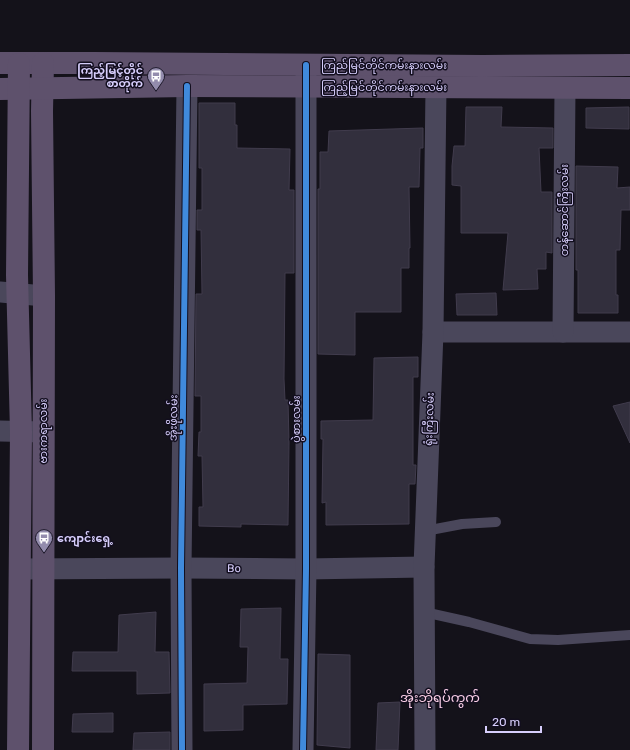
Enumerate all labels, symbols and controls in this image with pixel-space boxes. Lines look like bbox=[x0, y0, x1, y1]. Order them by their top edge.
street label: ကြည်မြင်တိုင်ကမ်းနားလမ်း bbox=[321, 58, 447, 74]
place label: ကြည့်မြင့်တိုင် စာတိုက် bbox=[77, 63, 143, 93]
bus stop icon: ကြည့်မြင့်တိုင် စာတိုက် bbox=[146, 66, 166, 91]
street label: ကြည့်မြင်တိုင်ကမ်းနားလမ်း bbox=[321, 80, 447, 96]
street label: တန်ဆောင်ကြီးလမ်း bbox=[557, 164, 573, 256]
street label: ရုံးကြီးလမ်း bbox=[421, 392, 439, 446]
street label: အိုးဖိုလမ်း bbox=[166, 394, 182, 441]
street label: ပွဲစားလမ်း bbox=[289, 395, 305, 443]
street label: ဗားကရာလမ်း bbox=[36, 398, 52, 463]
bus stop icon: ကျောင်းရှေ့ bbox=[34, 528, 54, 553]
place label: ကျောင်းရှေ့ bbox=[57, 531, 113, 548]
street label: Bo bbox=[227, 562, 241, 575]
district label: အိုးဘိုရပ်ကွက် bbox=[400, 689, 480, 708]
scale bar bbox=[486, 708, 541, 734]
text: 20 m bbox=[492, 715, 520, 729]

